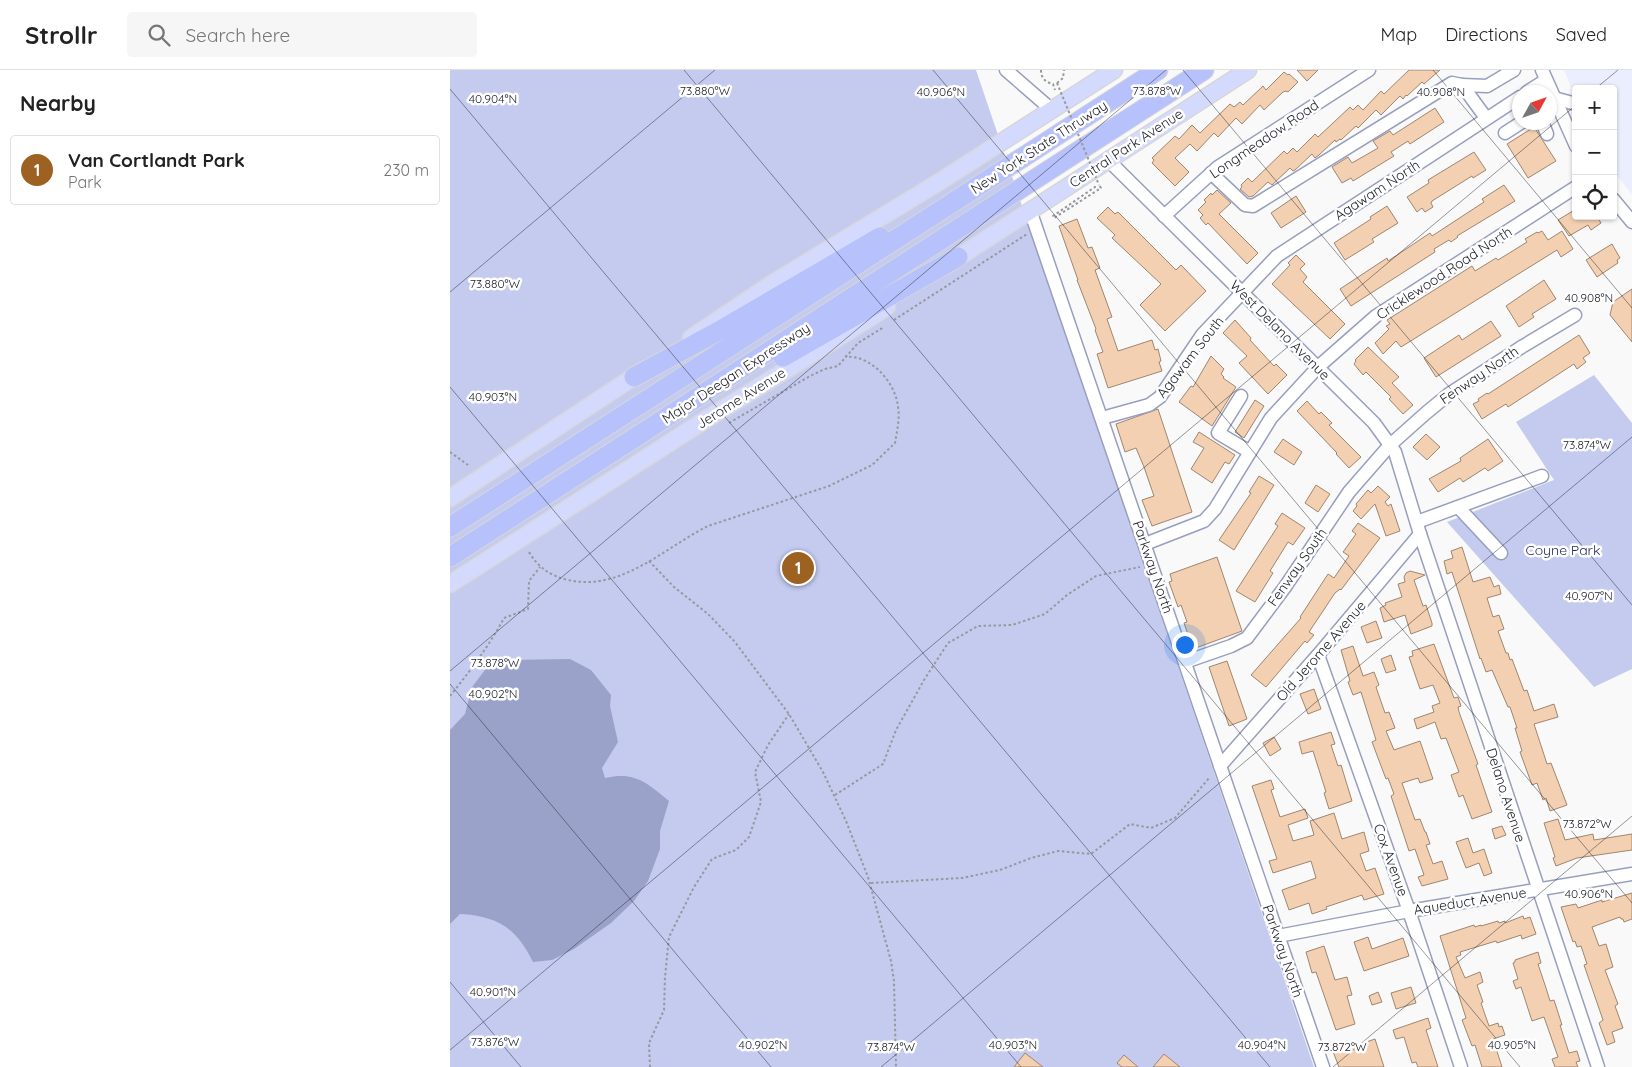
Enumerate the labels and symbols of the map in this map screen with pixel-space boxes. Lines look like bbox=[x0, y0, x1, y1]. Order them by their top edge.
text: 73.880°W bbox=[680, 83, 731, 98]
text: 73.878°W bbox=[1133, 83, 1182, 98]
text: 40.906°N bbox=[917, 84, 965, 99]
text: 40.908°N bbox=[1417, 84, 1465, 99]
north arrow bbox=[1512, 85, 1557, 130]
text: 40.904°N bbox=[469, 91, 517, 106]
street label: New York State Thruway bbox=[967, 96, 1111, 198]
street label: Longmeadow Road bbox=[1206, 96, 1322, 182]
street label: Central Park Avenue bbox=[1066, 104, 1186, 191]
street label: Agawam North bbox=[1331, 156, 1423, 224]
street label: Cricklewood Road North bbox=[1373, 222, 1515, 324]
text: 73.880°W bbox=[470, 276, 521, 291]
street label: West Delano Avenue bbox=[1226, 276, 1334, 384]
text: 40.908°N bbox=[1565, 290, 1613, 305]
street label: Agawam South bbox=[1152, 313, 1228, 401]
street label: Major Deegan Expressway bbox=[659, 318, 813, 428]
street label: Fenway North bbox=[1436, 342, 1522, 408]
street label: Jerome Avenue bbox=[693, 363, 789, 433]
text: 40.903°N bbox=[469, 389, 517, 404]
text: 73.874°W bbox=[1563, 437, 1612, 452]
street label: Parkway North bbox=[1129, 518, 1177, 616]
street label: Fenway South bbox=[1263, 524, 1331, 610]
park label: Coyne Park bbox=[1525, 541, 1601, 559]
pin: 1 bbox=[782, 549, 814, 587]
text: 40.907°N bbox=[1565, 588, 1613, 603]
street label: Old Jerome Avenue bbox=[1272, 597, 1370, 705]
your location bbox=[1172, 632, 1198, 658]
text: 73.878°W bbox=[471, 655, 520, 670]
text: 40.902°N bbox=[469, 686, 517, 701]
street label: Delano Avenue bbox=[1482, 746, 1530, 844]
text: 73.872°W bbox=[1562, 816, 1612, 831]
street label: Cox Avenue bbox=[1370, 821, 1412, 899]
street label: Aqueduct Avenue bbox=[1412, 883, 1528, 919]
text: 40.906°N bbox=[1565, 886, 1613, 901]
street label: Parkway North bbox=[1259, 902, 1307, 1000]
text: 40.901°N bbox=[470, 984, 516, 999]
text: 73.876°W bbox=[471, 1034, 520, 1049]
text: 40.902°N bbox=[739, 1037, 787, 1052]
text: 40.903°N bbox=[989, 1037, 1037, 1052]
text: 40.904°N bbox=[1238, 1037, 1286, 1052]
text: 40.905°N bbox=[1488, 1037, 1536, 1052]
text: 73.874°W bbox=[867, 1039, 916, 1054]
text: 73.872°W bbox=[1317, 1039, 1367, 1054]

